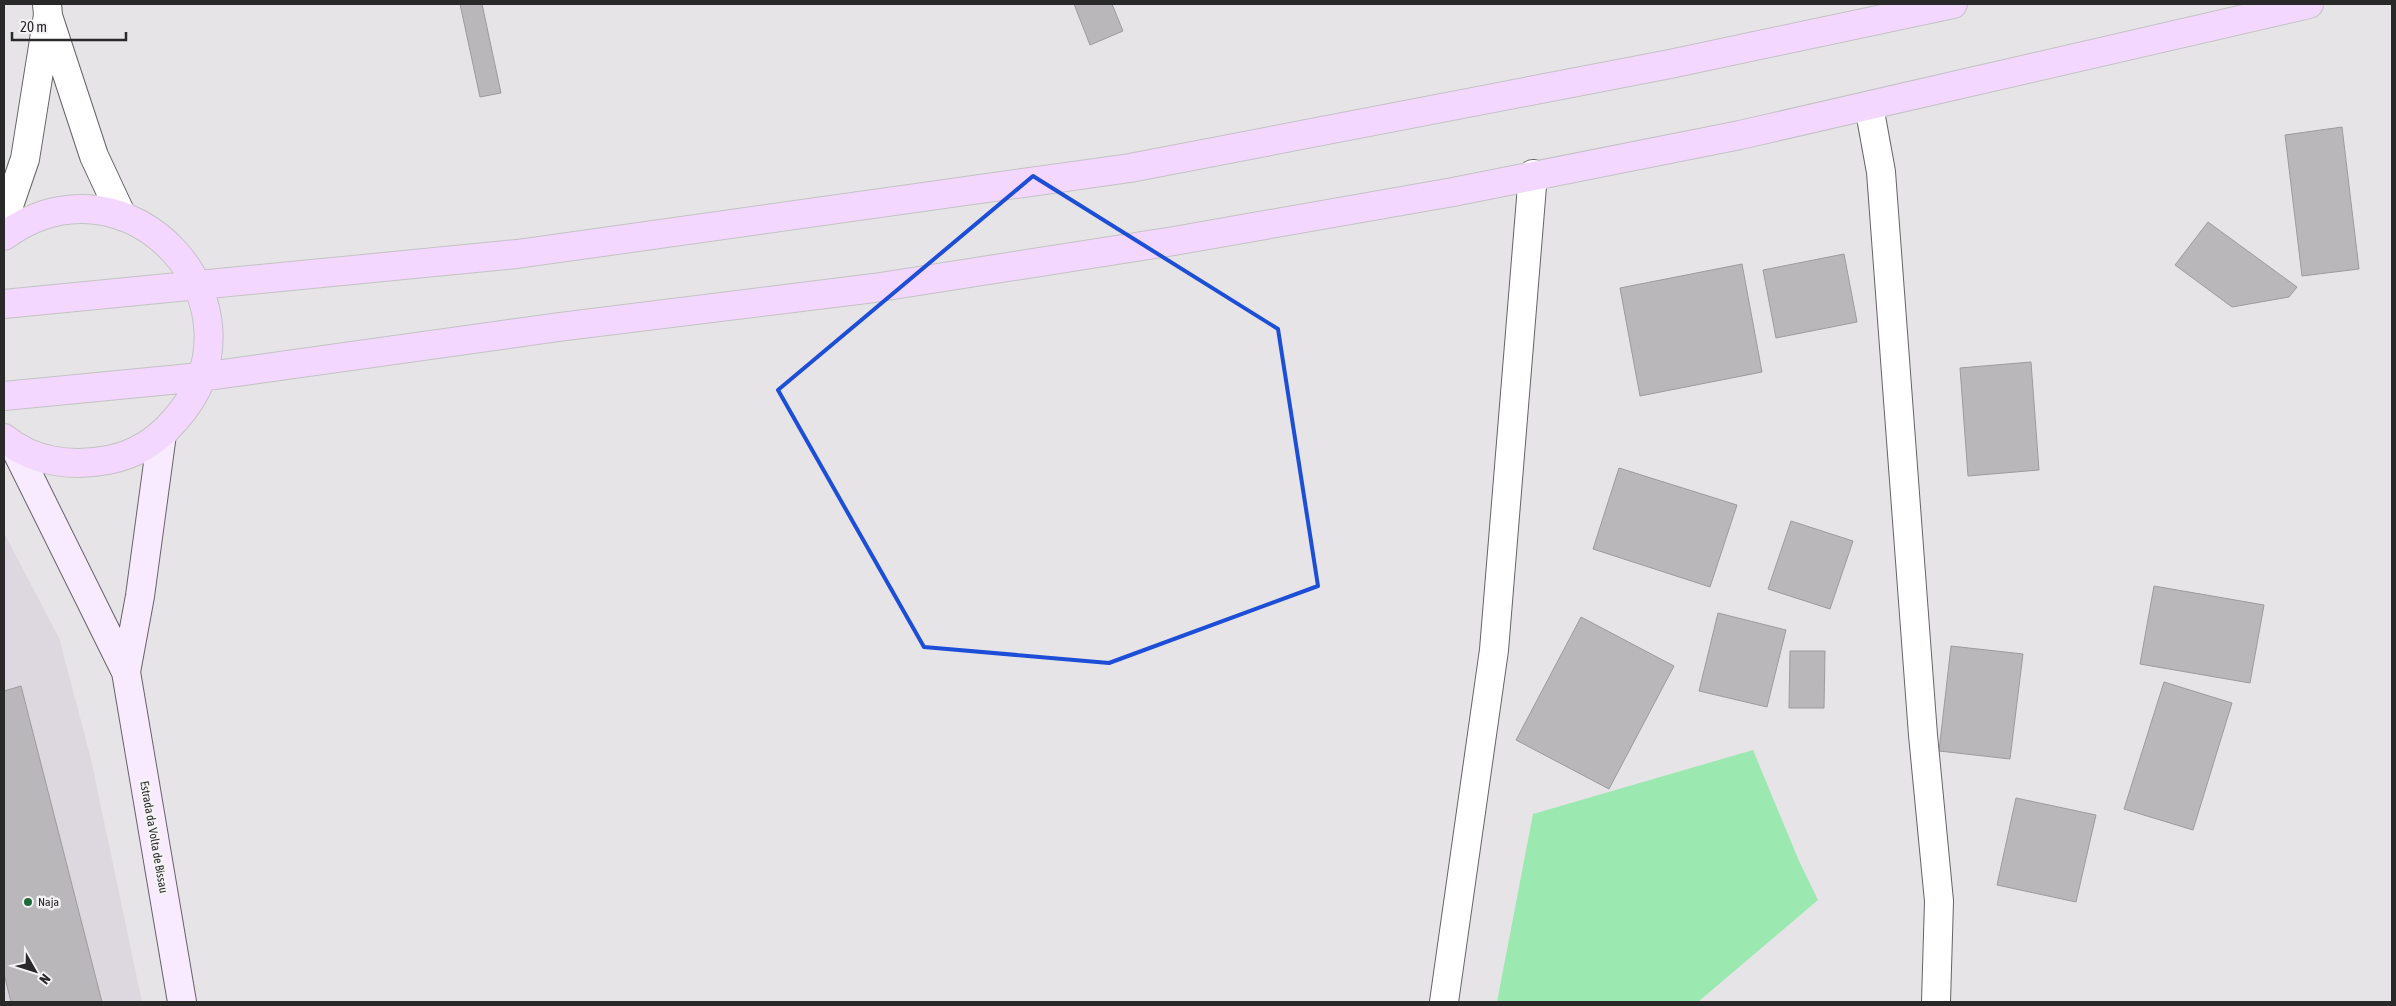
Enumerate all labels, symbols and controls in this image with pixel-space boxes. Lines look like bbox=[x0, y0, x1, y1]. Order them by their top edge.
scale bar bbox=[12, 10, 126, 42]
text: 20 m bbox=[20, 18, 47, 35]
street label: Estrada da Volta de Bissau bbox=[137, 780, 171, 894]
place label: Naja bbox=[38, 895, 59, 909]
marker: Naja bbox=[22, 896, 34, 908]
north arrow bbox=[10, 946, 60, 996]
text: N bbox=[36, 971, 54, 987]

